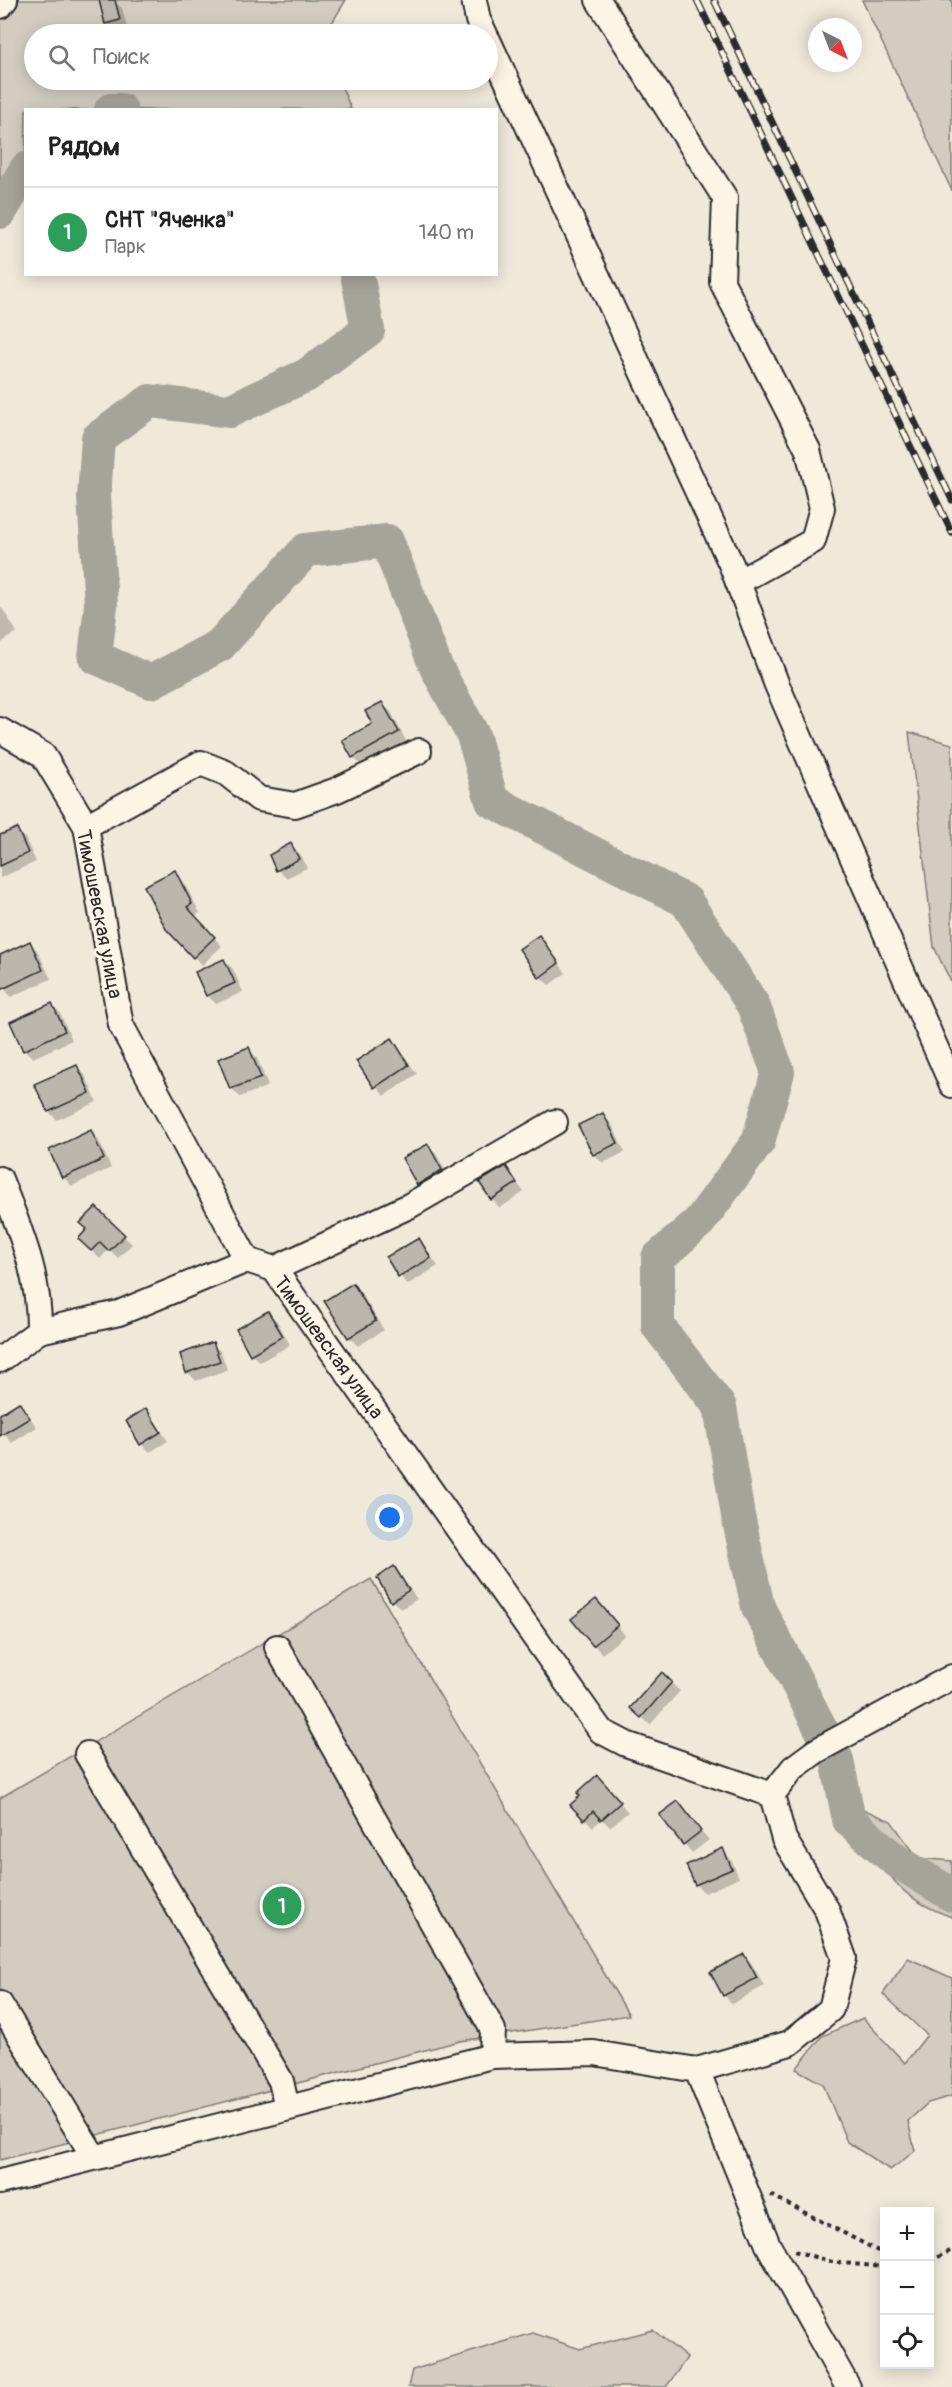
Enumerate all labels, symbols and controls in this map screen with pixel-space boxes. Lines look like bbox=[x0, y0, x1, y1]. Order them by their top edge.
north arrow bbox=[808, 18, 862, 72]
search box bbox=[24, 24, 498, 90]
icon: search bbox=[45, 41, 78, 74]
text: Поиск bbox=[93, 43, 150, 71]
text: Рядом bbox=[48, 131, 120, 163]
text: СНТ "Яченка" bbox=[105, 206, 235, 234]
text: 1 bbox=[64, 220, 71, 245]
text: 140 m bbox=[419, 220, 474, 245]
text: Парк bbox=[105, 234, 146, 259]
street label: Тимошевская улица bbox=[71, 828, 128, 1000]
street label: Тимошевская улица bbox=[268, 1271, 389, 1424]
your location bbox=[375, 1503, 404, 1532]
pin: 1 bbox=[262, 1884, 302, 1928]
map controls bbox=[880, 2207, 934, 2369]
button: + bbox=[880, 2207, 934, 2261]
button: − bbox=[880, 2261, 934, 2315]
button: locate bbox=[880, 2315, 934, 2369]

